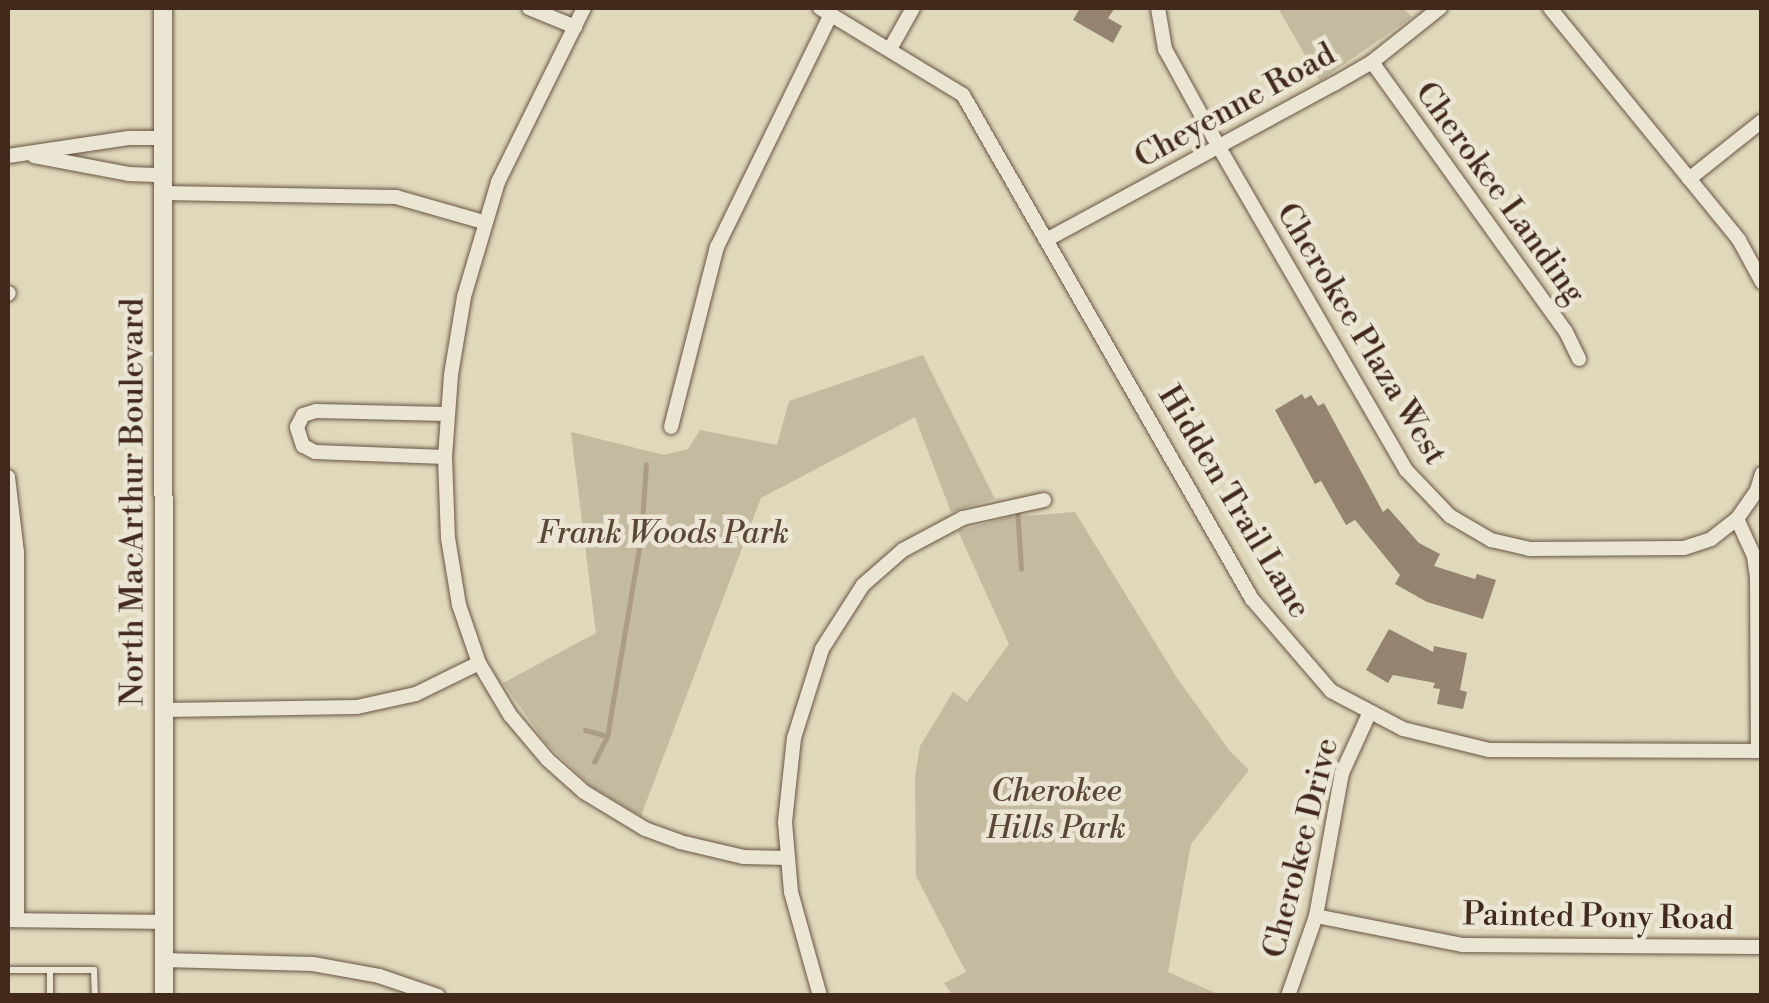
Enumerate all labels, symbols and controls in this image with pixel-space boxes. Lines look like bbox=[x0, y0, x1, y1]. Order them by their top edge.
street label: Cheyenne Road bbox=[1128, 35, 1342, 177]
street label: Cherokee Landing bbox=[1407, 75, 1593, 311]
street label: Cherokee Plaza West bbox=[1268, 196, 1454, 472]
street label: North MacArthur Boulevard bbox=[114, 298, 152, 706]
street label: Hidden Trail Lane bbox=[1149, 379, 1319, 625]
park label: Frank Woods Park bbox=[537, 514, 789, 552]
street label: Cherokee Drive bbox=[1255, 734, 1347, 962]
park label: Cherokee Hills Park bbox=[986, 773, 1126, 848]
street label: Painted Pony Road bbox=[1462, 895, 1734, 939]

